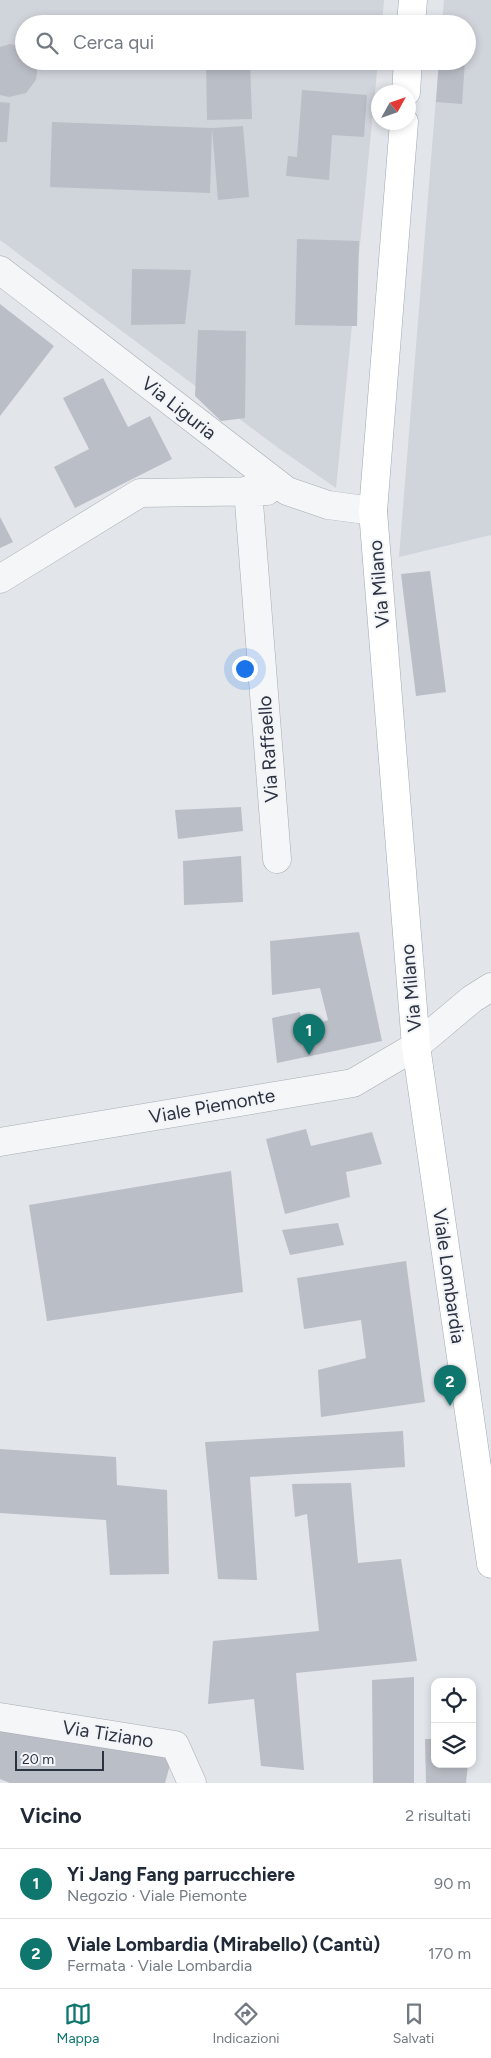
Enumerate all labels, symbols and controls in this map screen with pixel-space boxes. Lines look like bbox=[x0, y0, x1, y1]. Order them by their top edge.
search box bbox=[15, 15, 476, 70]
icon: search bbox=[33, 29, 61, 57]
text: Cerca qui bbox=[73, 31, 154, 54]
north arrow bbox=[371, 85, 416, 130]
street label: Via Liguria bbox=[137, 372, 221, 444]
street label: Via Milano bbox=[364, 539, 394, 629]
your location bbox=[232, 656, 258, 682]
street label: Via Raffaello bbox=[253, 695, 283, 803]
street label: Via Milano bbox=[396, 943, 426, 1033]
pin: 1 bbox=[293, 1014, 325, 1055]
street label: Viale Piemonte bbox=[147, 1084, 277, 1128]
street label: Viale Lombardia bbox=[428, 1207, 470, 1345]
pin: 2 bbox=[434, 1365, 466, 1406]
map controls bbox=[431, 1678, 476, 1768]
button: locate bbox=[431, 1678, 476, 1723]
street label: Via Tiziano bbox=[61, 1715, 155, 1753]
button: layers bbox=[431, 1723, 476, 1768]
scale bar bbox=[15, 1748, 104, 1771]
text: 20 m bbox=[22, 1751, 54, 1768]
text: Vicino bbox=[20, 1803, 82, 1828]
text: 2 risultati bbox=[405, 1806, 471, 1825]
text: Yi Jang Fang parrucchiere bbox=[67, 1863, 295, 1886]
text: 1 bbox=[33, 1874, 39, 1893]
text: 90 m bbox=[434, 1874, 471, 1893]
text: Negozio · Viale Piemonte bbox=[67, 1886, 247, 1905]
text: Viale Lombardia (Mirabello) (Cantù) bbox=[67, 1933, 380, 1956]
text: 2 bbox=[31, 1944, 41, 1963]
text: 170 m bbox=[428, 1944, 471, 1963]
text: Fermata · Viale Lombardia bbox=[67, 1956, 252, 1975]
tab: Mappa bbox=[57, 2000, 99, 2047]
tab: Indicazioni bbox=[212, 2000, 280, 2047]
tab: Salvati bbox=[393, 2000, 434, 2047]

